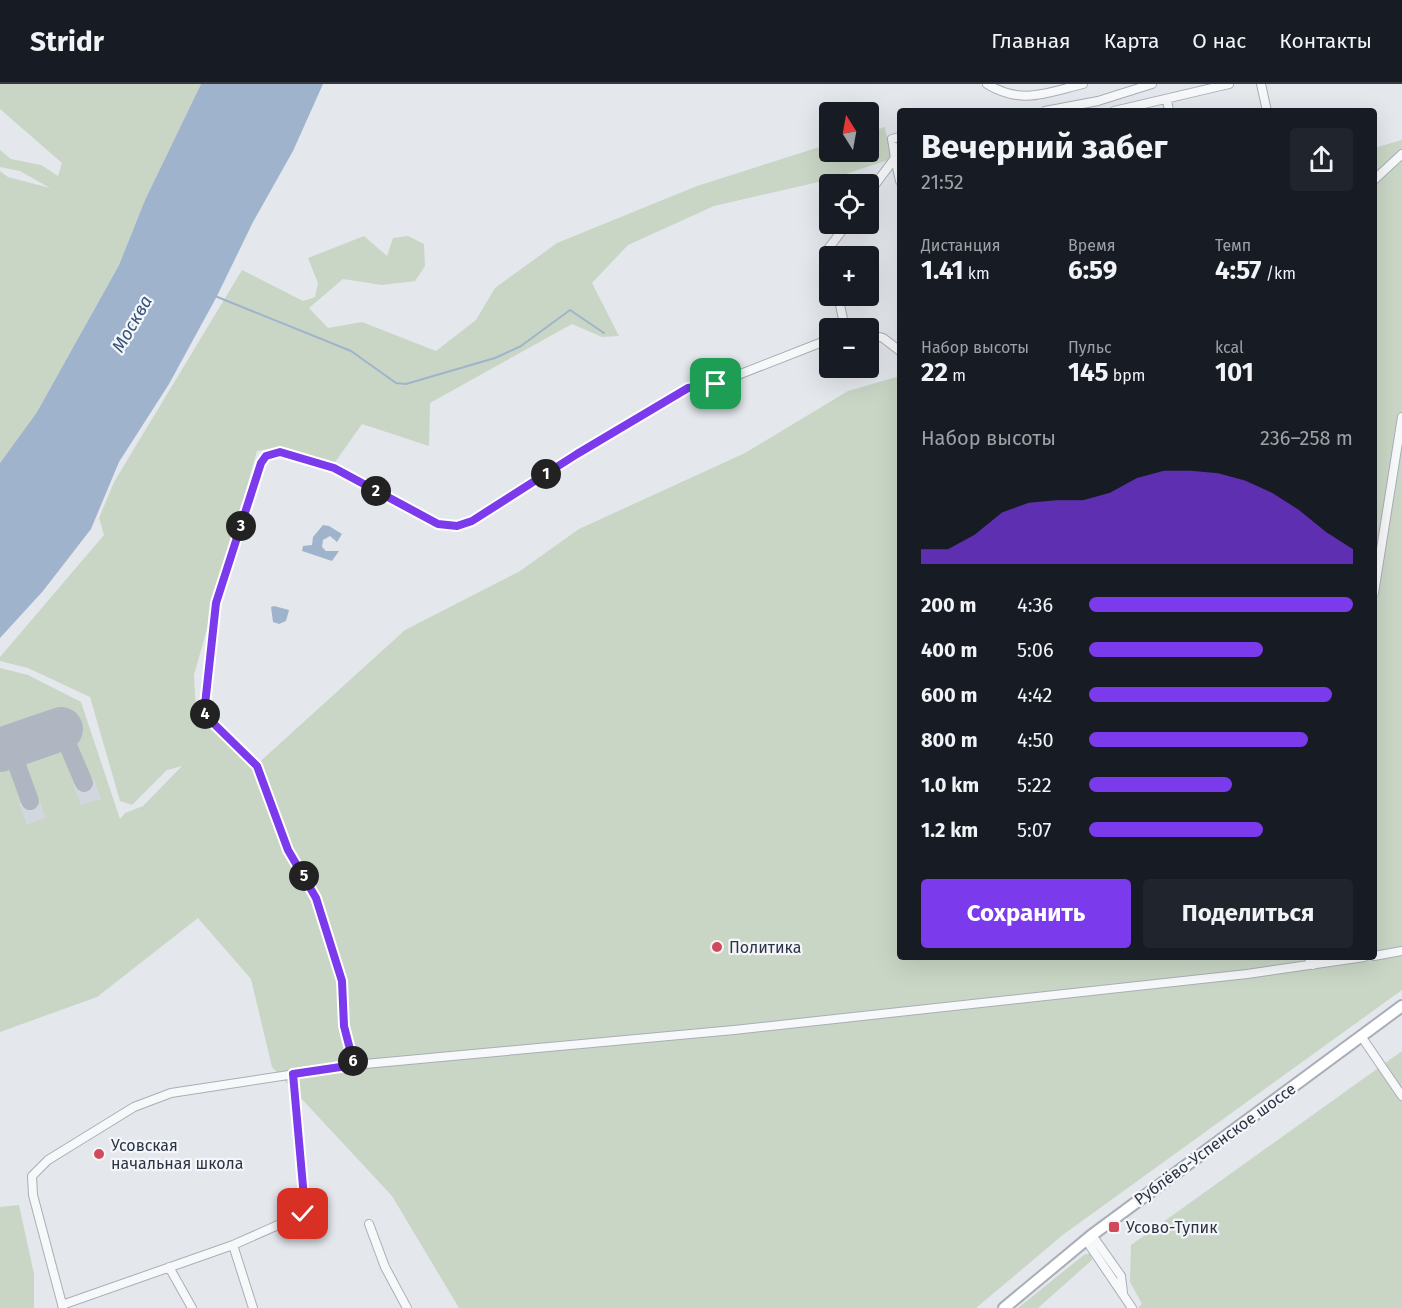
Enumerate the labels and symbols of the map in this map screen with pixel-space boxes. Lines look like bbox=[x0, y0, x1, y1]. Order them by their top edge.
north arrow bbox=[819, 102, 879, 162]
water label: Москва bbox=[107, 292, 157, 356]
pin bbox=[690, 358, 741, 409]
pin: 1 bbox=[531, 459, 561, 489]
pin: 2 bbox=[361, 476, 391, 506]
pin: 3 bbox=[226, 511, 256, 541]
pin: 4 bbox=[190, 699, 220, 729]
pin: 5 bbox=[289, 861, 319, 891]
place label: Политика bbox=[729, 938, 801, 957]
marker: Политика bbox=[710, 940, 724, 954]
pin: 6 bbox=[338, 1046, 368, 1076]
street label: Рублёво-Успенское шоссе bbox=[1130, 1079, 1300, 1209]
place label: Усовская начальная школа bbox=[111, 1136, 243, 1173]
marker: Усовская начальная школа bbox=[92, 1147, 106, 1161]
pin bbox=[277, 1188, 328, 1239]
place label: Усово-Тупик bbox=[1126, 1218, 1218, 1237]
marker: Усово-Тупик bbox=[1107, 1220, 1121, 1234]

